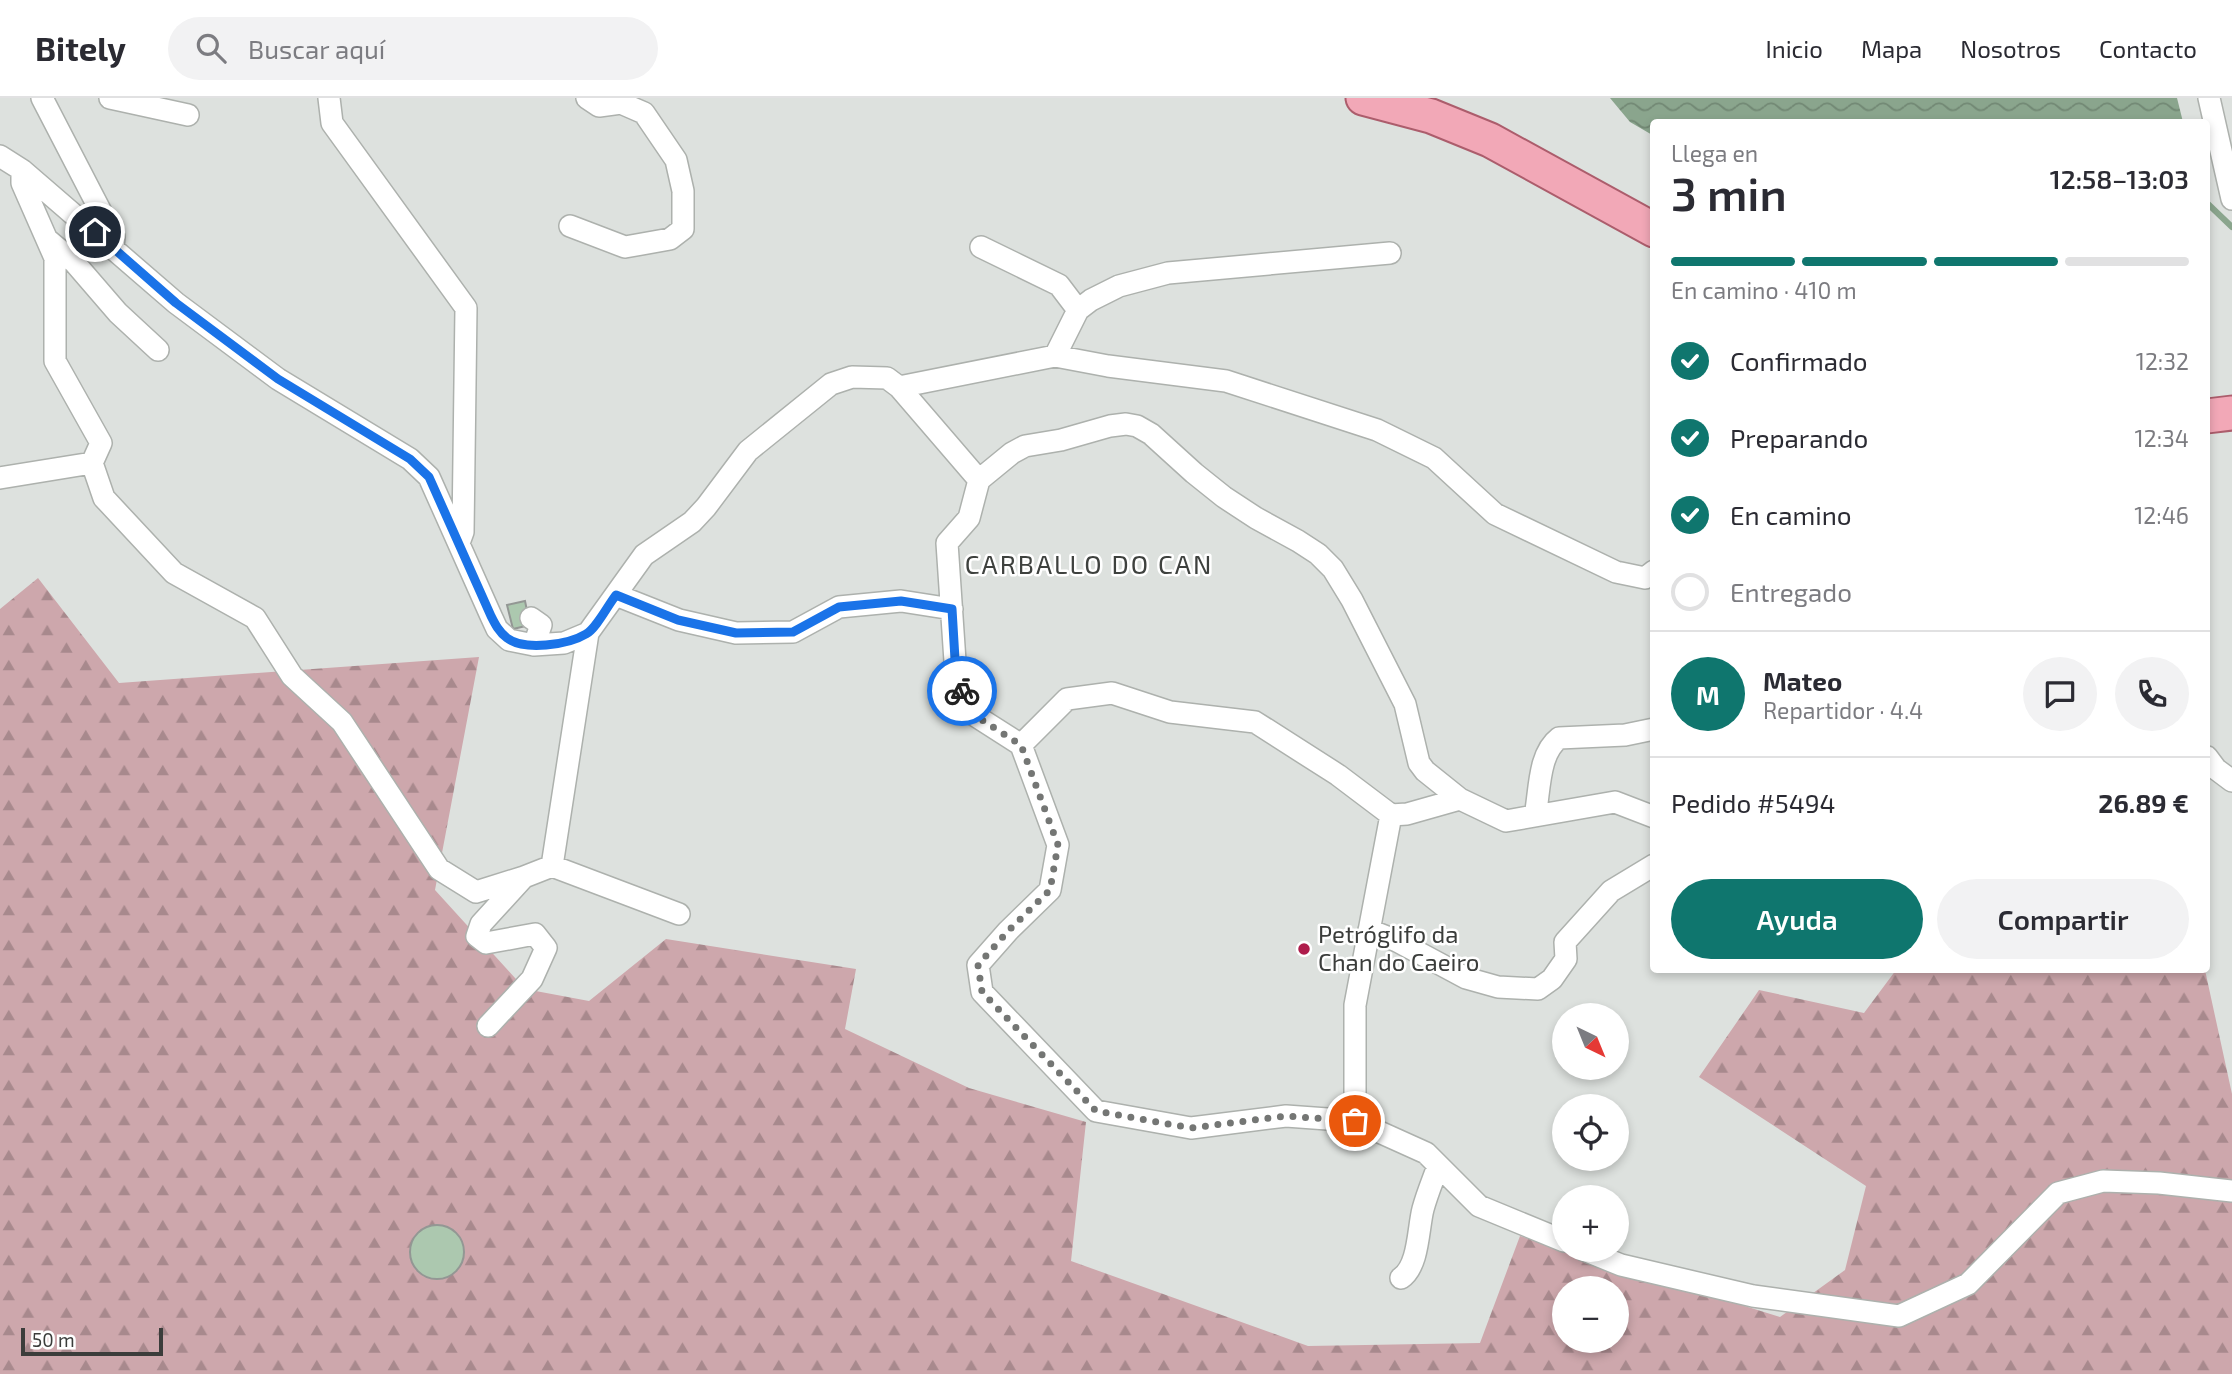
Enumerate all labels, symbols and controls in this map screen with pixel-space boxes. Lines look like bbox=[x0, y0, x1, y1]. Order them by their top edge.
search box bbox=[168, 17, 658, 80]
text: Bitely bbox=[35, 28, 126, 68]
icon: search bbox=[192, 29, 230, 67]
text: Buscar aquí bbox=[248, 33, 385, 64]
text: Inicio bbox=[1765, 34, 1823, 63]
text: Mapa bbox=[1861, 34, 1922, 63]
text: Nosotros bbox=[1960, 34, 2061, 63]
text: Contacto bbox=[2099, 34, 2197, 63]
text: Llega en bbox=[1671, 139, 1758, 167]
text: 12:58–13:03 bbox=[2050, 163, 2189, 194]
text: 3 min bbox=[1671, 165, 1787, 220]
pin bbox=[65, 202, 125, 262]
icon: home bbox=[76, 213, 114, 251]
text: En camino · 410 m bbox=[1671, 276, 1857, 304]
icon: check bbox=[1671, 342, 1709, 380]
text: Confirmado bbox=[1730, 345, 1868, 376]
text: 12:32 bbox=[2136, 347, 2189, 375]
icon: check bbox=[1671, 419, 1709, 457]
text: Preparando bbox=[1730, 422, 1868, 453]
text: 12:34 bbox=[2135, 424, 2189, 452]
icon: check bbox=[1671, 496, 1709, 534]
text: En camino bbox=[1730, 499, 1852, 530]
text: 12:46 bbox=[2134, 501, 2189, 529]
district label: CARBALLO DO CAN bbox=[965, 548, 1213, 579]
text: Entregado bbox=[1730, 576, 1852, 607]
courier bbox=[927, 656, 997, 726]
button: chat bbox=[2023, 657, 2097, 731]
button: phone bbox=[2115, 657, 2189, 731]
text: Mateo bbox=[1763, 665, 1842, 696]
icon: bike bbox=[943, 672, 981, 710]
text: M bbox=[1696, 679, 1720, 710]
text: Repartidor · 4.4 bbox=[1763, 696, 1923, 724]
text: Pedido #5494 bbox=[1671, 787, 1836, 818]
text: 26.89 € bbox=[2098, 787, 2189, 818]
button: Ayuda bbox=[1671, 879, 1923, 959]
button: Compartir bbox=[1937, 879, 2189, 959]
place label: Petróglifo da Chan do Caeiro bbox=[1318, 919, 1479, 976]
marker: Petróglifo da Chan do Caeiro bbox=[1296, 941, 1312, 957]
north arrow bbox=[1552, 1003, 1629, 1080]
map controls bbox=[1552, 1003, 1629, 1353]
pin bbox=[1325, 1091, 1385, 1151]
button: locate bbox=[1552, 1094, 1629, 1171]
icon: bag bbox=[1336, 1102, 1374, 1140]
button: + bbox=[1552, 1185, 1629, 1262]
button: − bbox=[1552, 1276, 1629, 1353]
scale bar bbox=[21, 1325, 163, 1357]
text: 50 m bbox=[32, 1328, 75, 1351]

